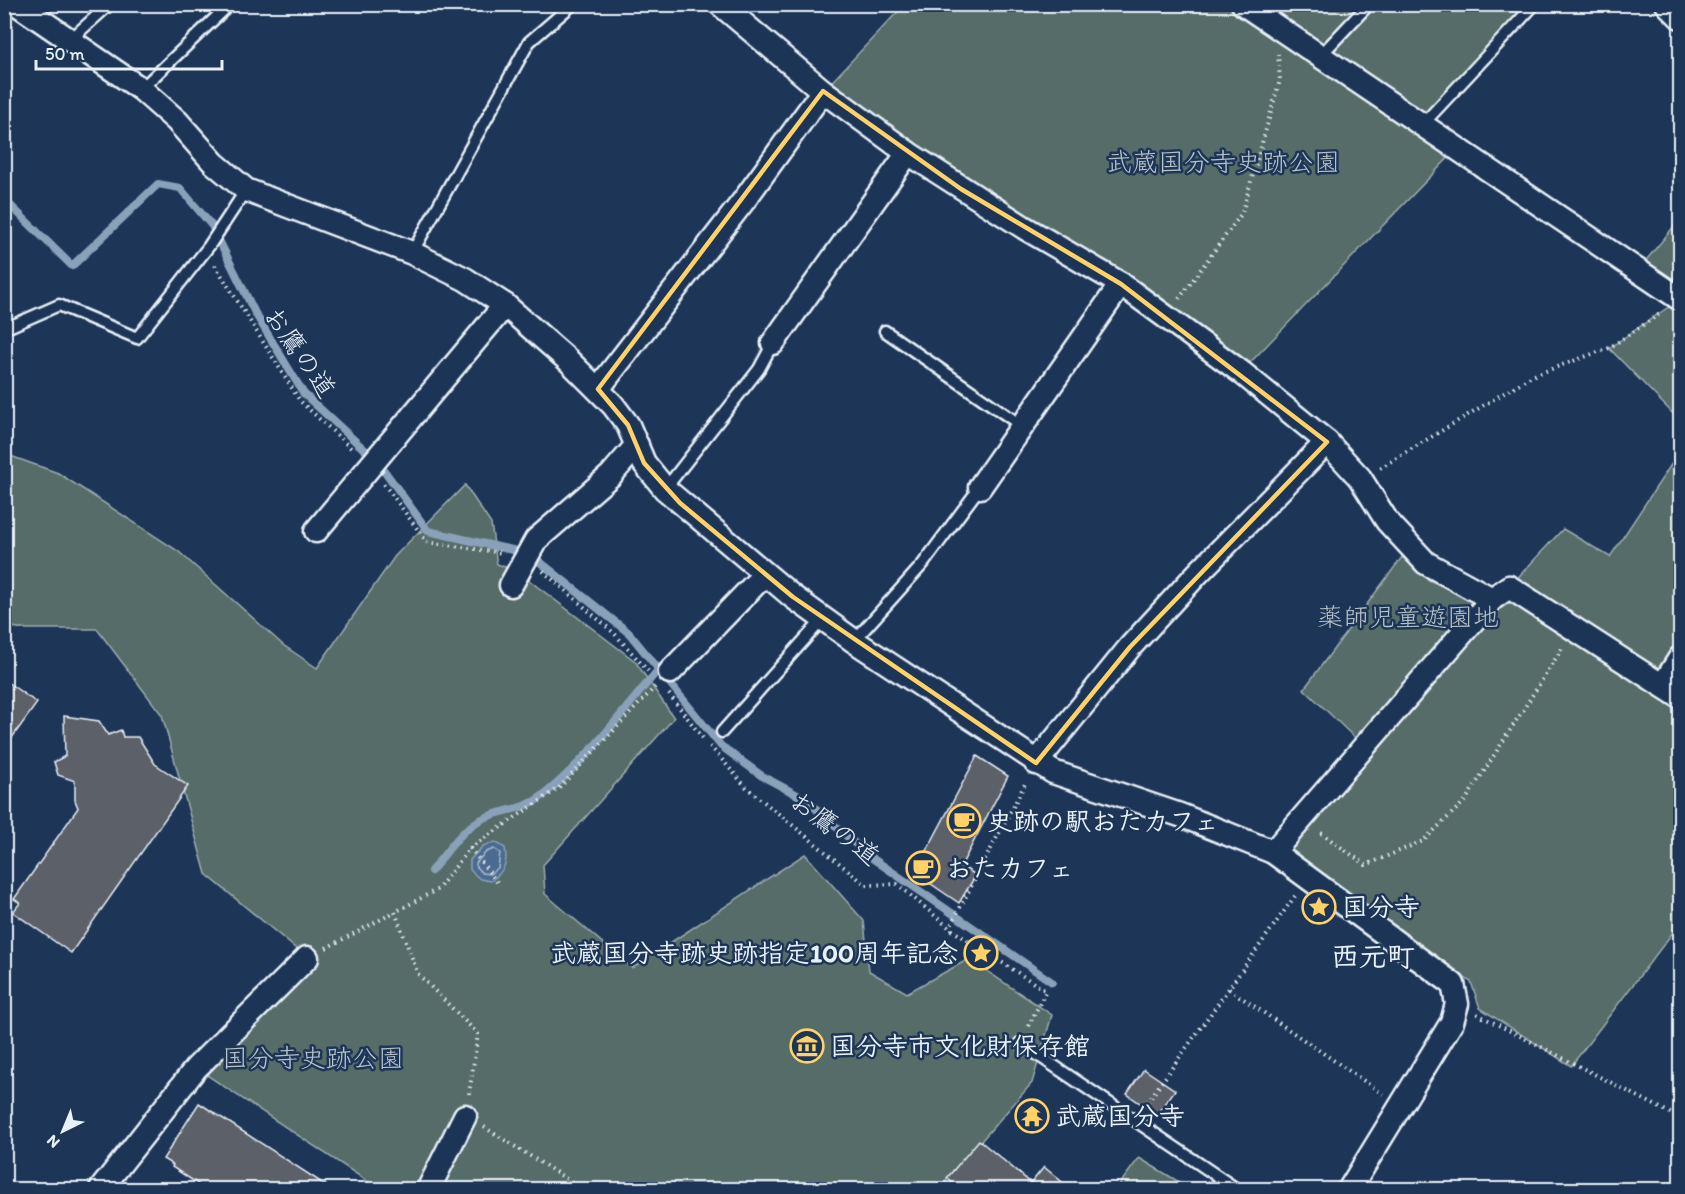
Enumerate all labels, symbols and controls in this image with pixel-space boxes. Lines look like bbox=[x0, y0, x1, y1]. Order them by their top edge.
scale bar bbox=[36, 33, 222, 71]
text: 50 m bbox=[45, 43, 85, 65]
park label: 武蔵国分寺史跡公園 bbox=[1106, 146, 1340, 178]
street label: お鷹の道 bbox=[257, 300, 343, 404]
park label: 薬師児童遊園地 bbox=[1317, 601, 1499, 633]
street label: お鷹の道 bbox=[784, 784, 886, 872]
cafe icon: 史跡の駅おたカフェ bbox=[946, 803, 982, 839]
place label: 史跡の駅おたカフェ bbox=[987, 805, 1219, 837]
cafe icon: おたカフェ bbox=[905, 850, 941, 886]
place label: おたカフェ bbox=[946, 852, 1074, 884]
place icon: 国分寺 bbox=[1301, 889, 1337, 925]
place label: 国分寺 bbox=[1342, 891, 1420, 923]
place icon: 武蔵国分寺跡史跡指定100周年記念 bbox=[963, 935, 999, 971]
place label: 武蔵国分寺跡史跡指定100周年記念 bbox=[550, 937, 958, 969]
district label: 西元町 bbox=[1331, 939, 1415, 973]
museum icon: 国分寺市文化財保存館 bbox=[789, 1028, 825, 1064]
place label: 国分寺市文化財保存館 bbox=[830, 1030, 1090, 1062]
park label: 国分寺史跡公園 bbox=[222, 1042, 404, 1074]
temple icon: 武蔵国分寺 bbox=[1014, 1098, 1050, 1134]
place label: 武蔵国分寺 bbox=[1055, 1100, 1185, 1132]
north arrow bbox=[33, 1101, 93, 1161]
text: N bbox=[43, 1131, 64, 1152]

